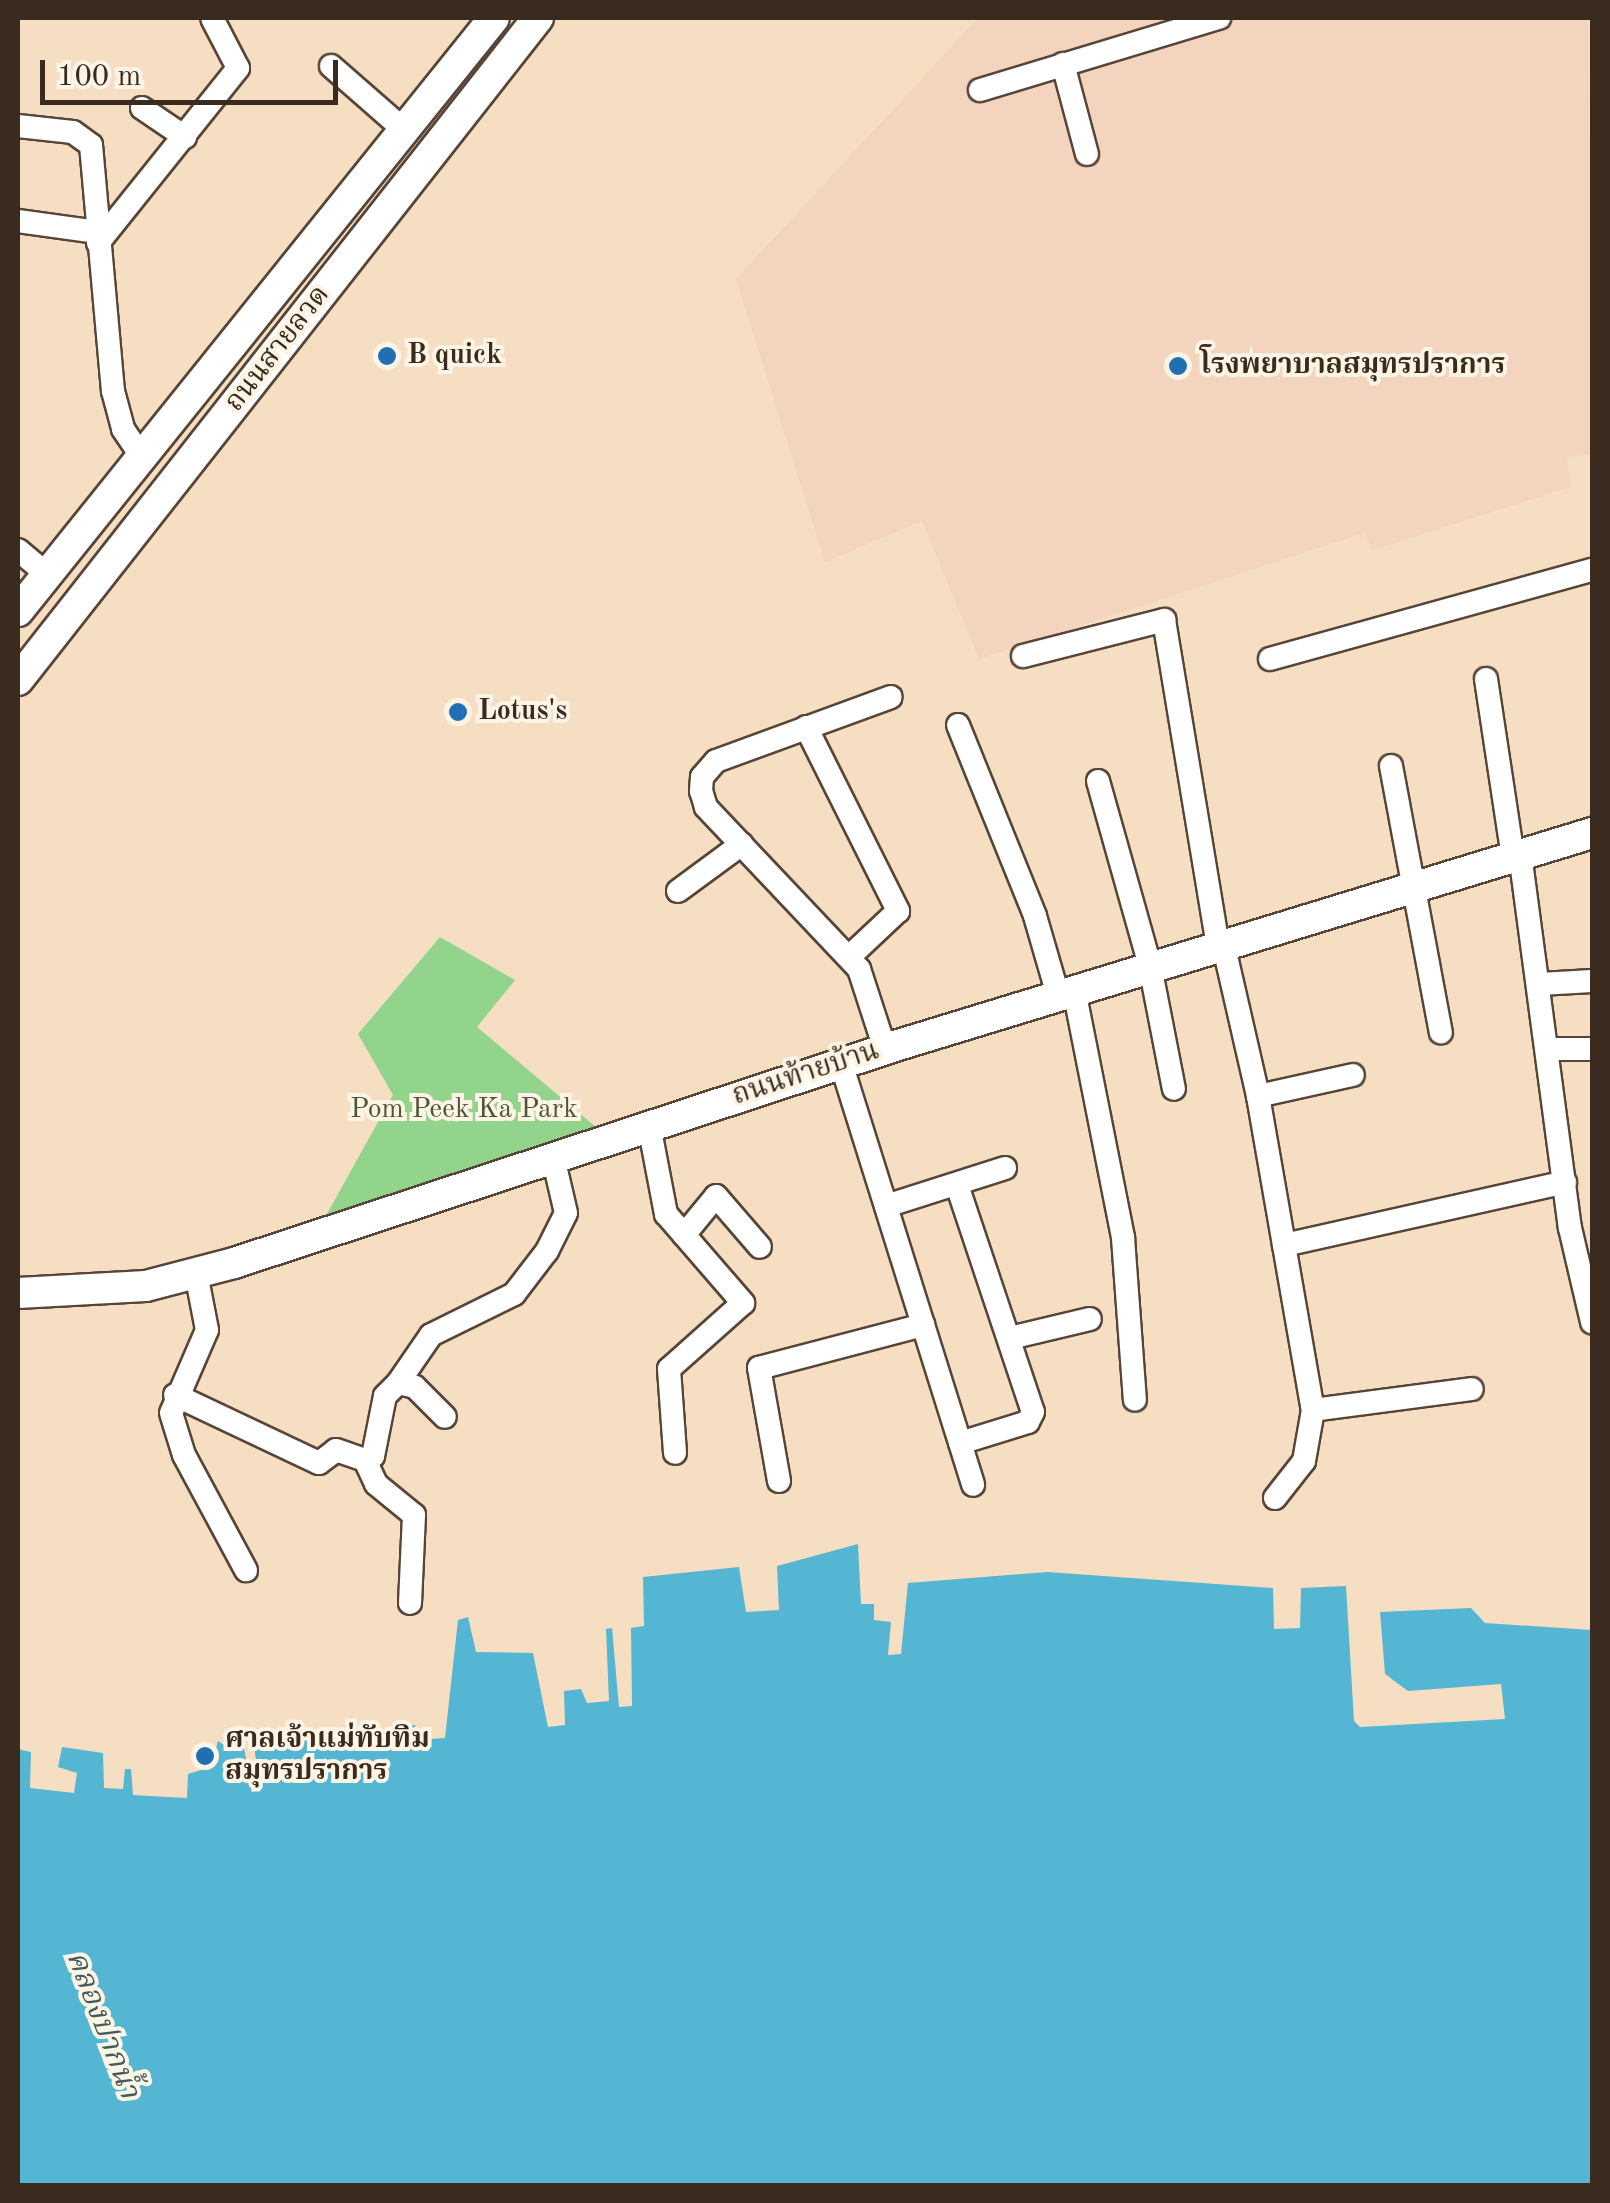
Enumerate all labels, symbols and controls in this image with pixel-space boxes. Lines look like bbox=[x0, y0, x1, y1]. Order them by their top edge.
scale bar bbox=[45, 40, 342, 102]
text: 100 m bbox=[57, 62, 141, 92]
street label: ถนนสายลวด bbox=[218, 279, 338, 419]
place label: B quick bbox=[407, 339, 502, 373]
marker: B quick bbox=[376, 345, 398, 367]
place label: โรงพยาบาลสมุทรปราการ bbox=[1200, 349, 1505, 383]
marker: โรงพยาบาลสมุทรปราการ bbox=[1165, 353, 1191, 379]
place label: Lotus's bbox=[478, 695, 567, 729]
marker: Lotus's bbox=[447, 701, 469, 723]
street label: ถนนท้ายบ้าน bbox=[728, 1034, 884, 1114]
park label: Pom Peek Ka Park bbox=[350, 1093, 578, 1127]
place label: ศาลเจ้าแม่ทับทิม สมุทรปราการ bbox=[225, 1723, 430, 1789]
marker: ศาลเจ้าแม่ทับทิม สมุทรปราการ bbox=[194, 1745, 216, 1767]
water label: คลองปากน้ำ bbox=[57, 1946, 147, 2104]

